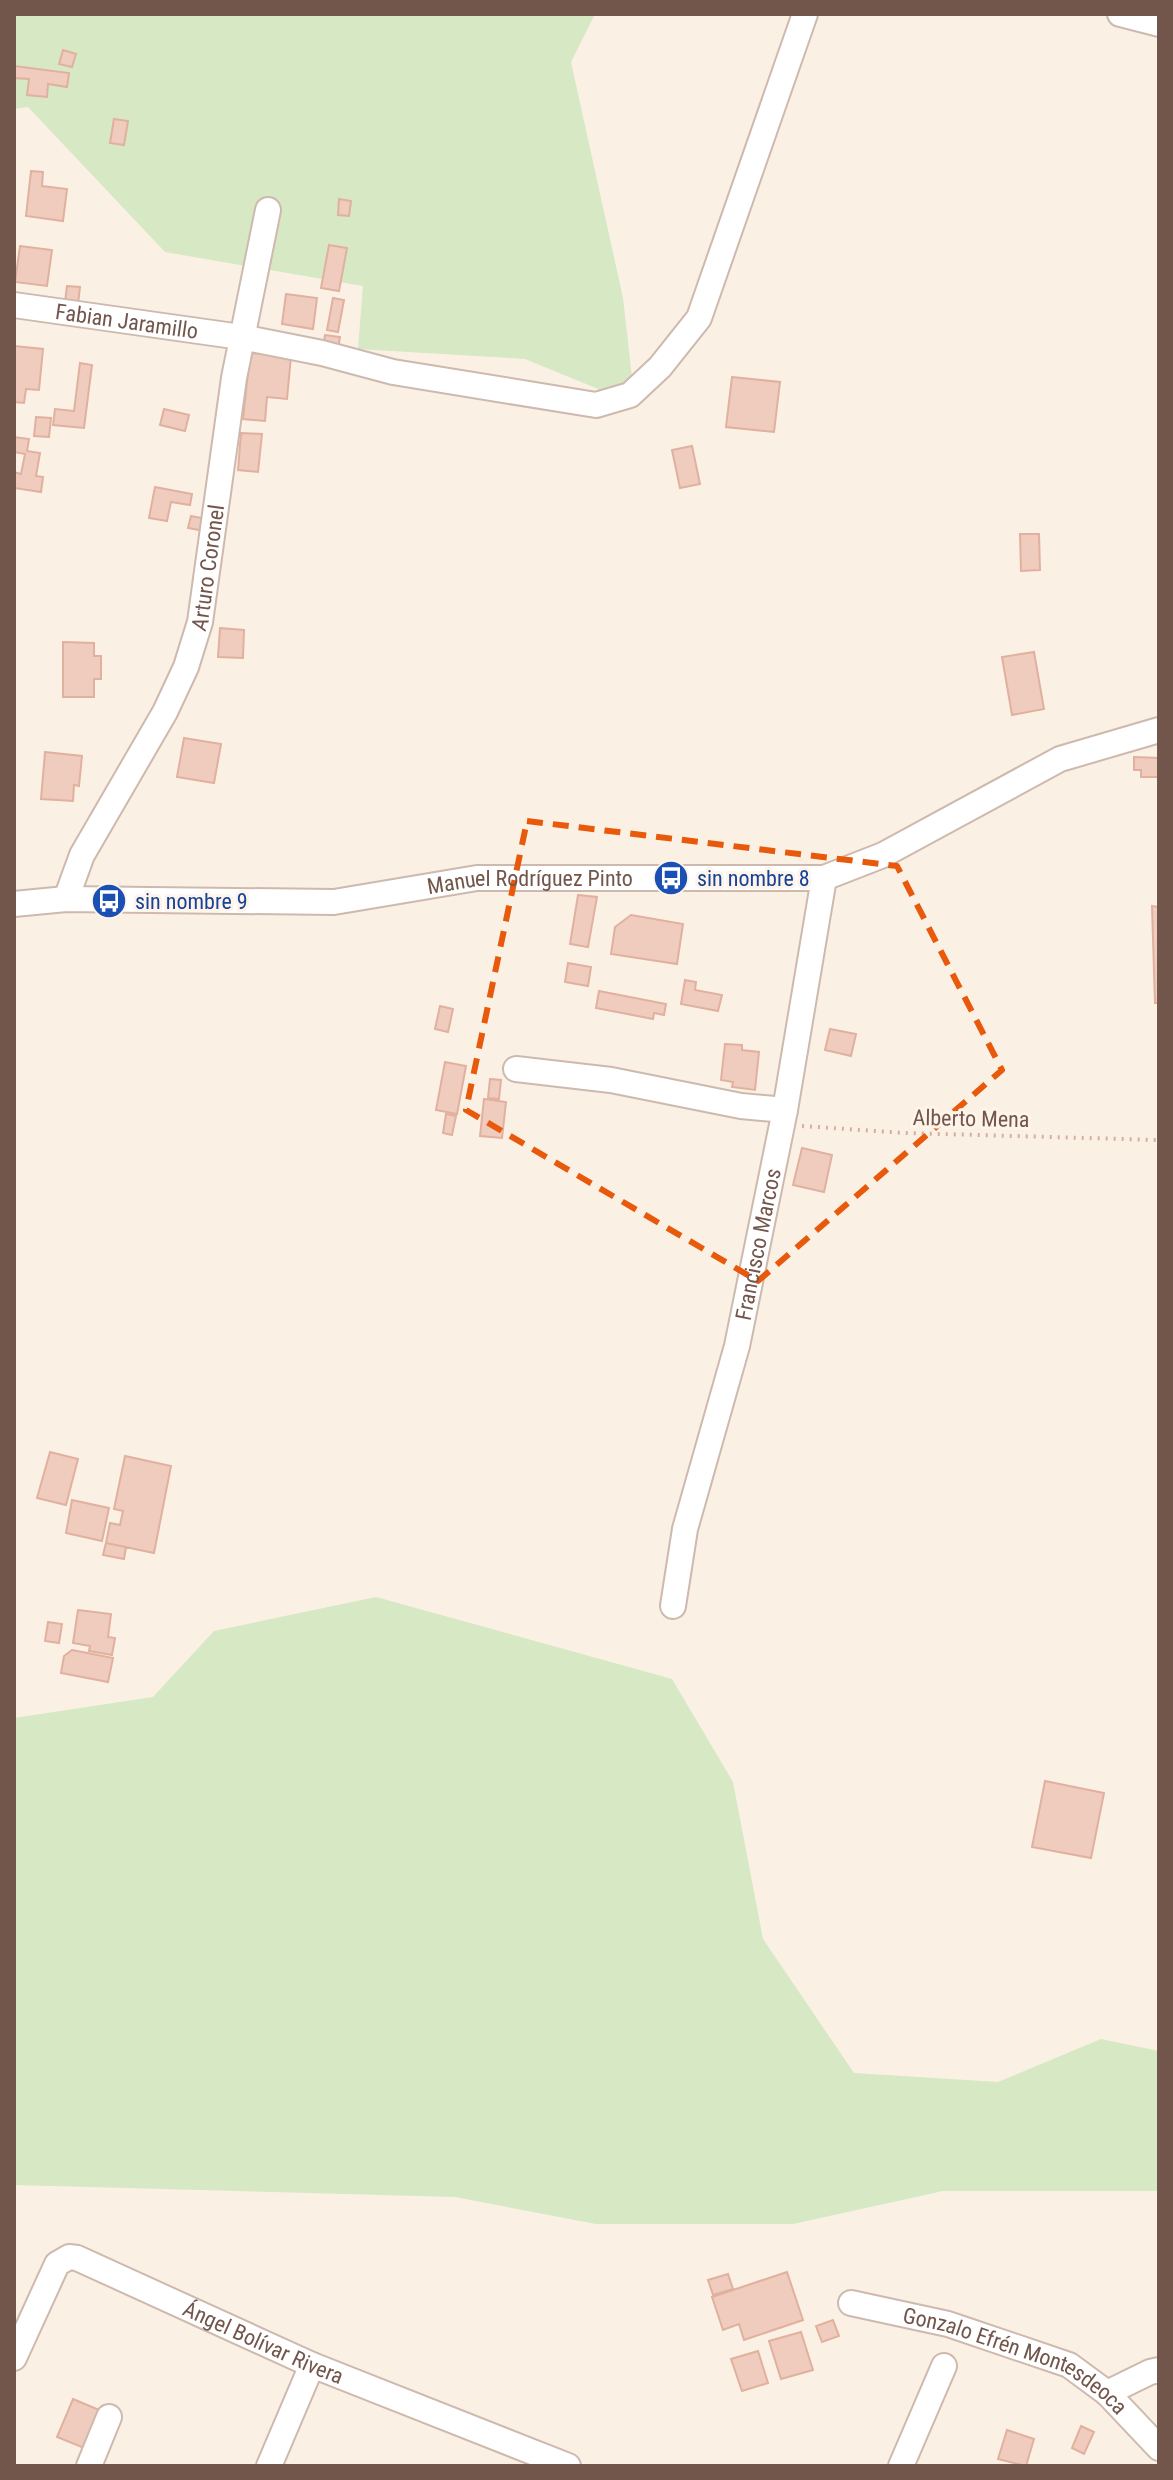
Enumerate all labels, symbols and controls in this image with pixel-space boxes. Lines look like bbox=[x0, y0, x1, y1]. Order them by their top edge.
street label: Fabian Jaramillo bbox=[54, 299, 200, 344]
street label: Arturo Coronel bbox=[186, 503, 229, 634]
bus stop icon: sin nombre 8 bbox=[652, 859, 690, 897]
street label: Manuel Rodríguez Pinto bbox=[425, 866, 633, 899]
place label: sin nombre 8 bbox=[697, 866, 810, 891]
bus stop icon: sin nombre 9 bbox=[90, 882, 128, 920]
place label: sin nombre 9 bbox=[135, 889, 248, 914]
street label: Alberto Mena bbox=[912, 1105, 1030, 1132]
street label: Francisco Marcos bbox=[731, 1166, 786, 1322]
street label: Ángel Bolívar Rivera bbox=[179, 2296, 347, 2389]
street label: Gonzalo Efrén Montesdeoca bbox=[901, 2303, 1132, 2419]

